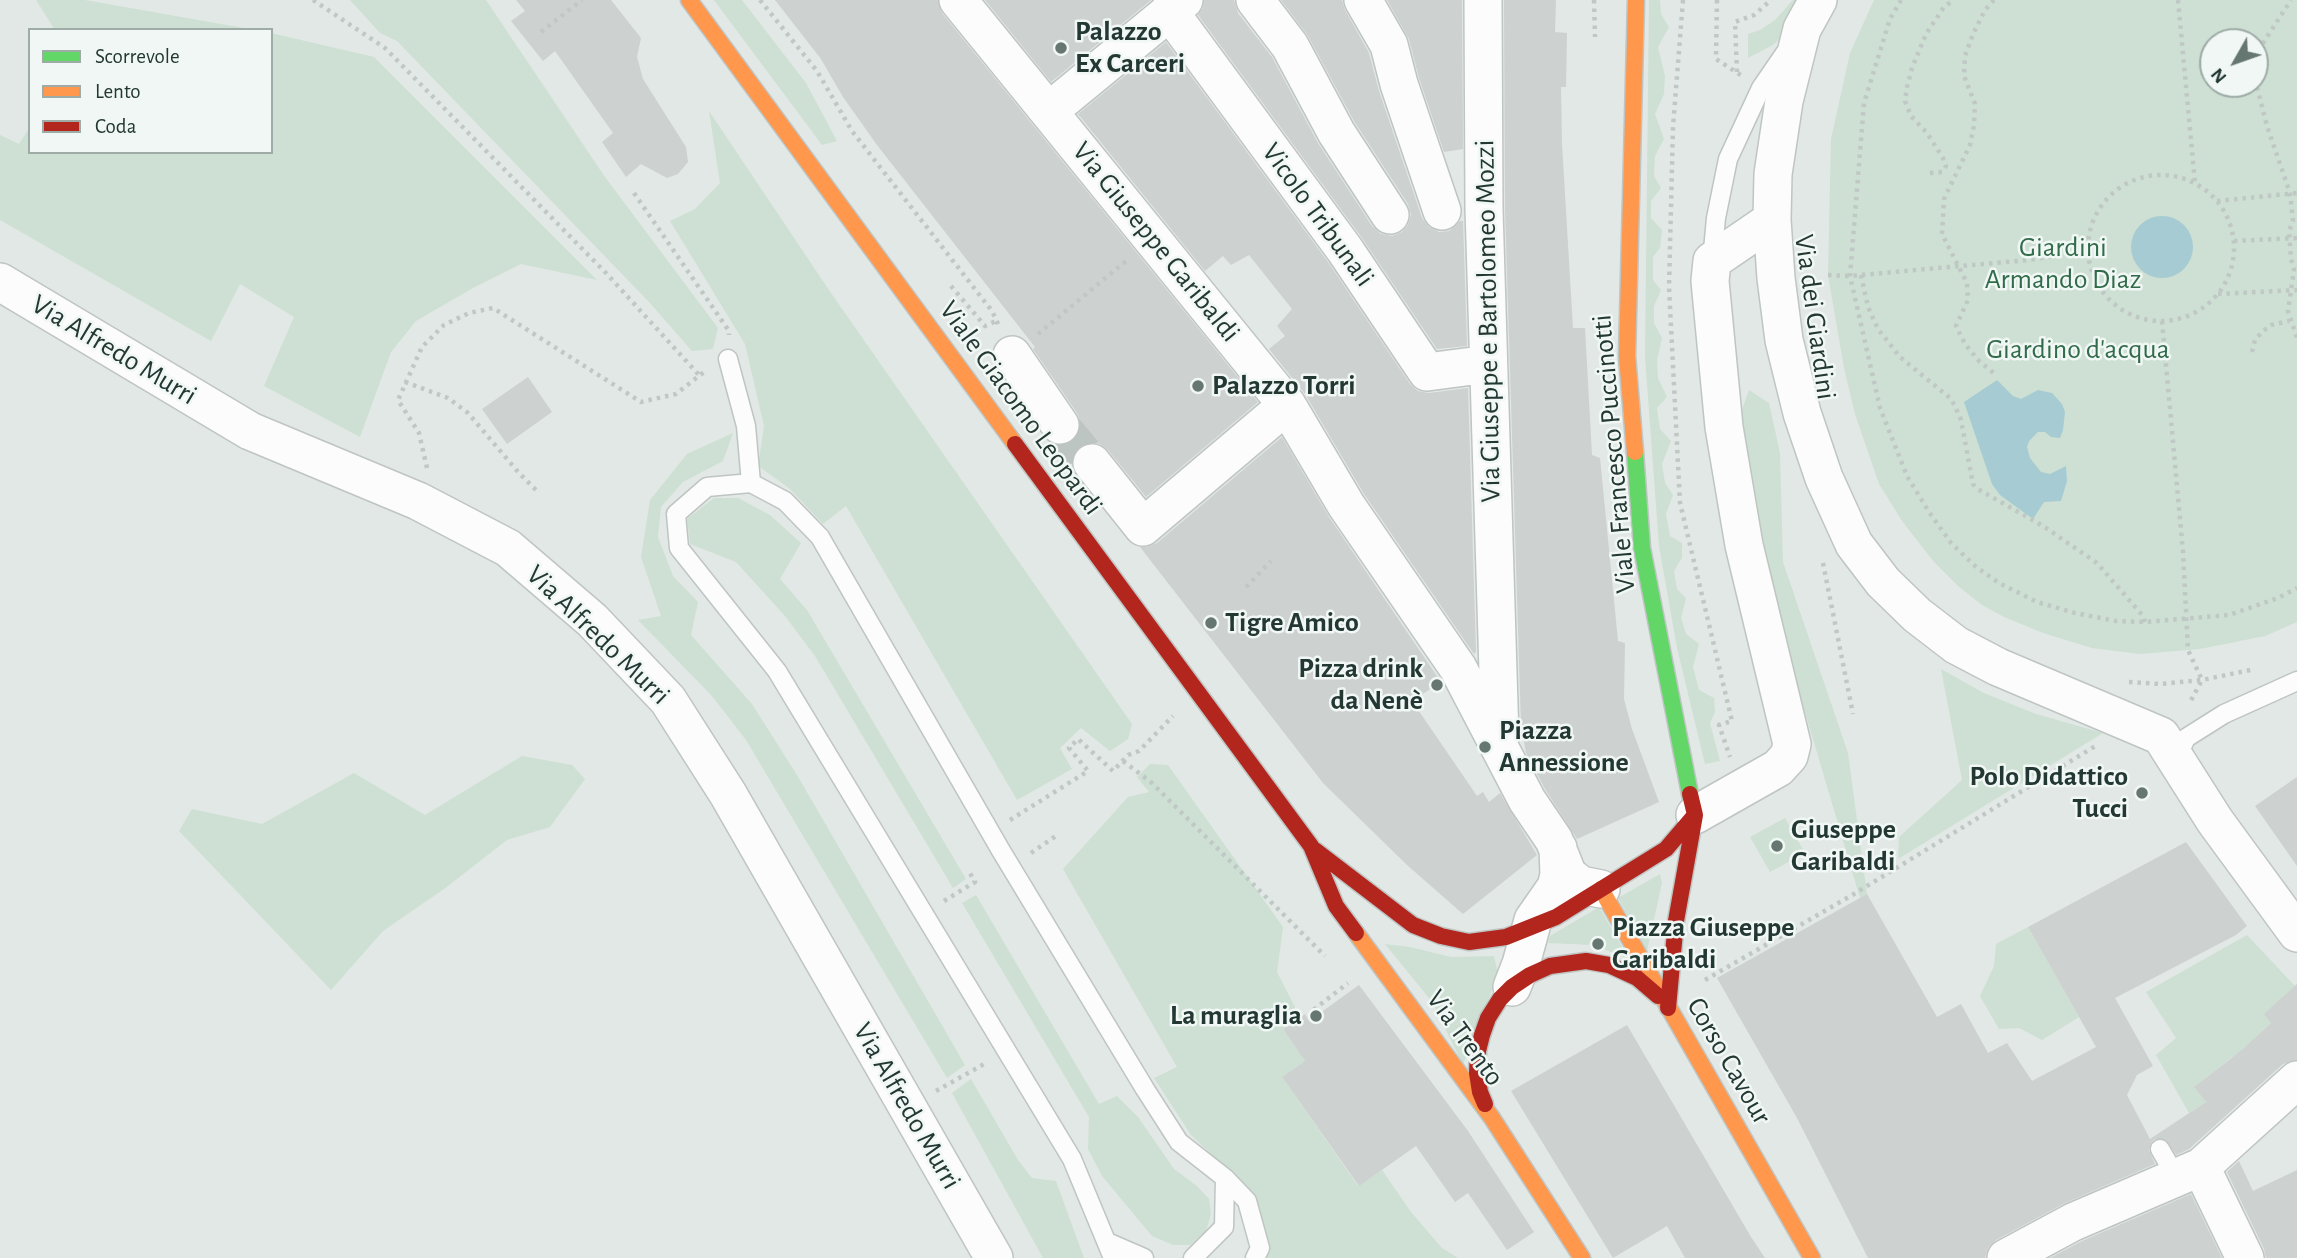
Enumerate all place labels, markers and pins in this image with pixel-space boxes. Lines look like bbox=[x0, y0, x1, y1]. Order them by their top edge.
place label: Palazzo Ex Carceri bbox=[1075, 15, 1185, 81]
marker: Palazzo Ex Carceri bbox=[1053, 40, 1069, 56]
place label: Palazzo Torri bbox=[1212, 369, 1356, 403]
marker: Palazzo Torri bbox=[1190, 378, 1206, 394]
place label: Tigre Amico bbox=[1225, 606, 1359, 640]
marker: Tigre Amico bbox=[1203, 615, 1219, 631]
place label: Pizza drink da Nenè bbox=[1298, 652, 1423, 718]
marker: Pizza drink da Nenè bbox=[1429, 677, 1445, 693]
place label: Piazza Annessione bbox=[1499, 714, 1629, 780]
marker: Piazza Annessione bbox=[1477, 739, 1493, 755]
place label: Polo Didattico Tucci bbox=[1969, 760, 2128, 826]
marker: Polo Didattico Tucci bbox=[2134, 785, 2150, 801]
place label: Giuseppe Garibaldi bbox=[1791, 813, 1896, 879]
marker: Giuseppe Garibaldi bbox=[1769, 838, 1785, 854]
place label: Piazza Giuseppe Garibaldi bbox=[1612, 911, 1795, 977]
marker: Piazza Giuseppe Garibaldi bbox=[1590, 936, 1606, 952]
place label: La muraglia bbox=[1170, 999, 1302, 1033]
marker: La muraglia bbox=[1308, 1008, 1324, 1024]

